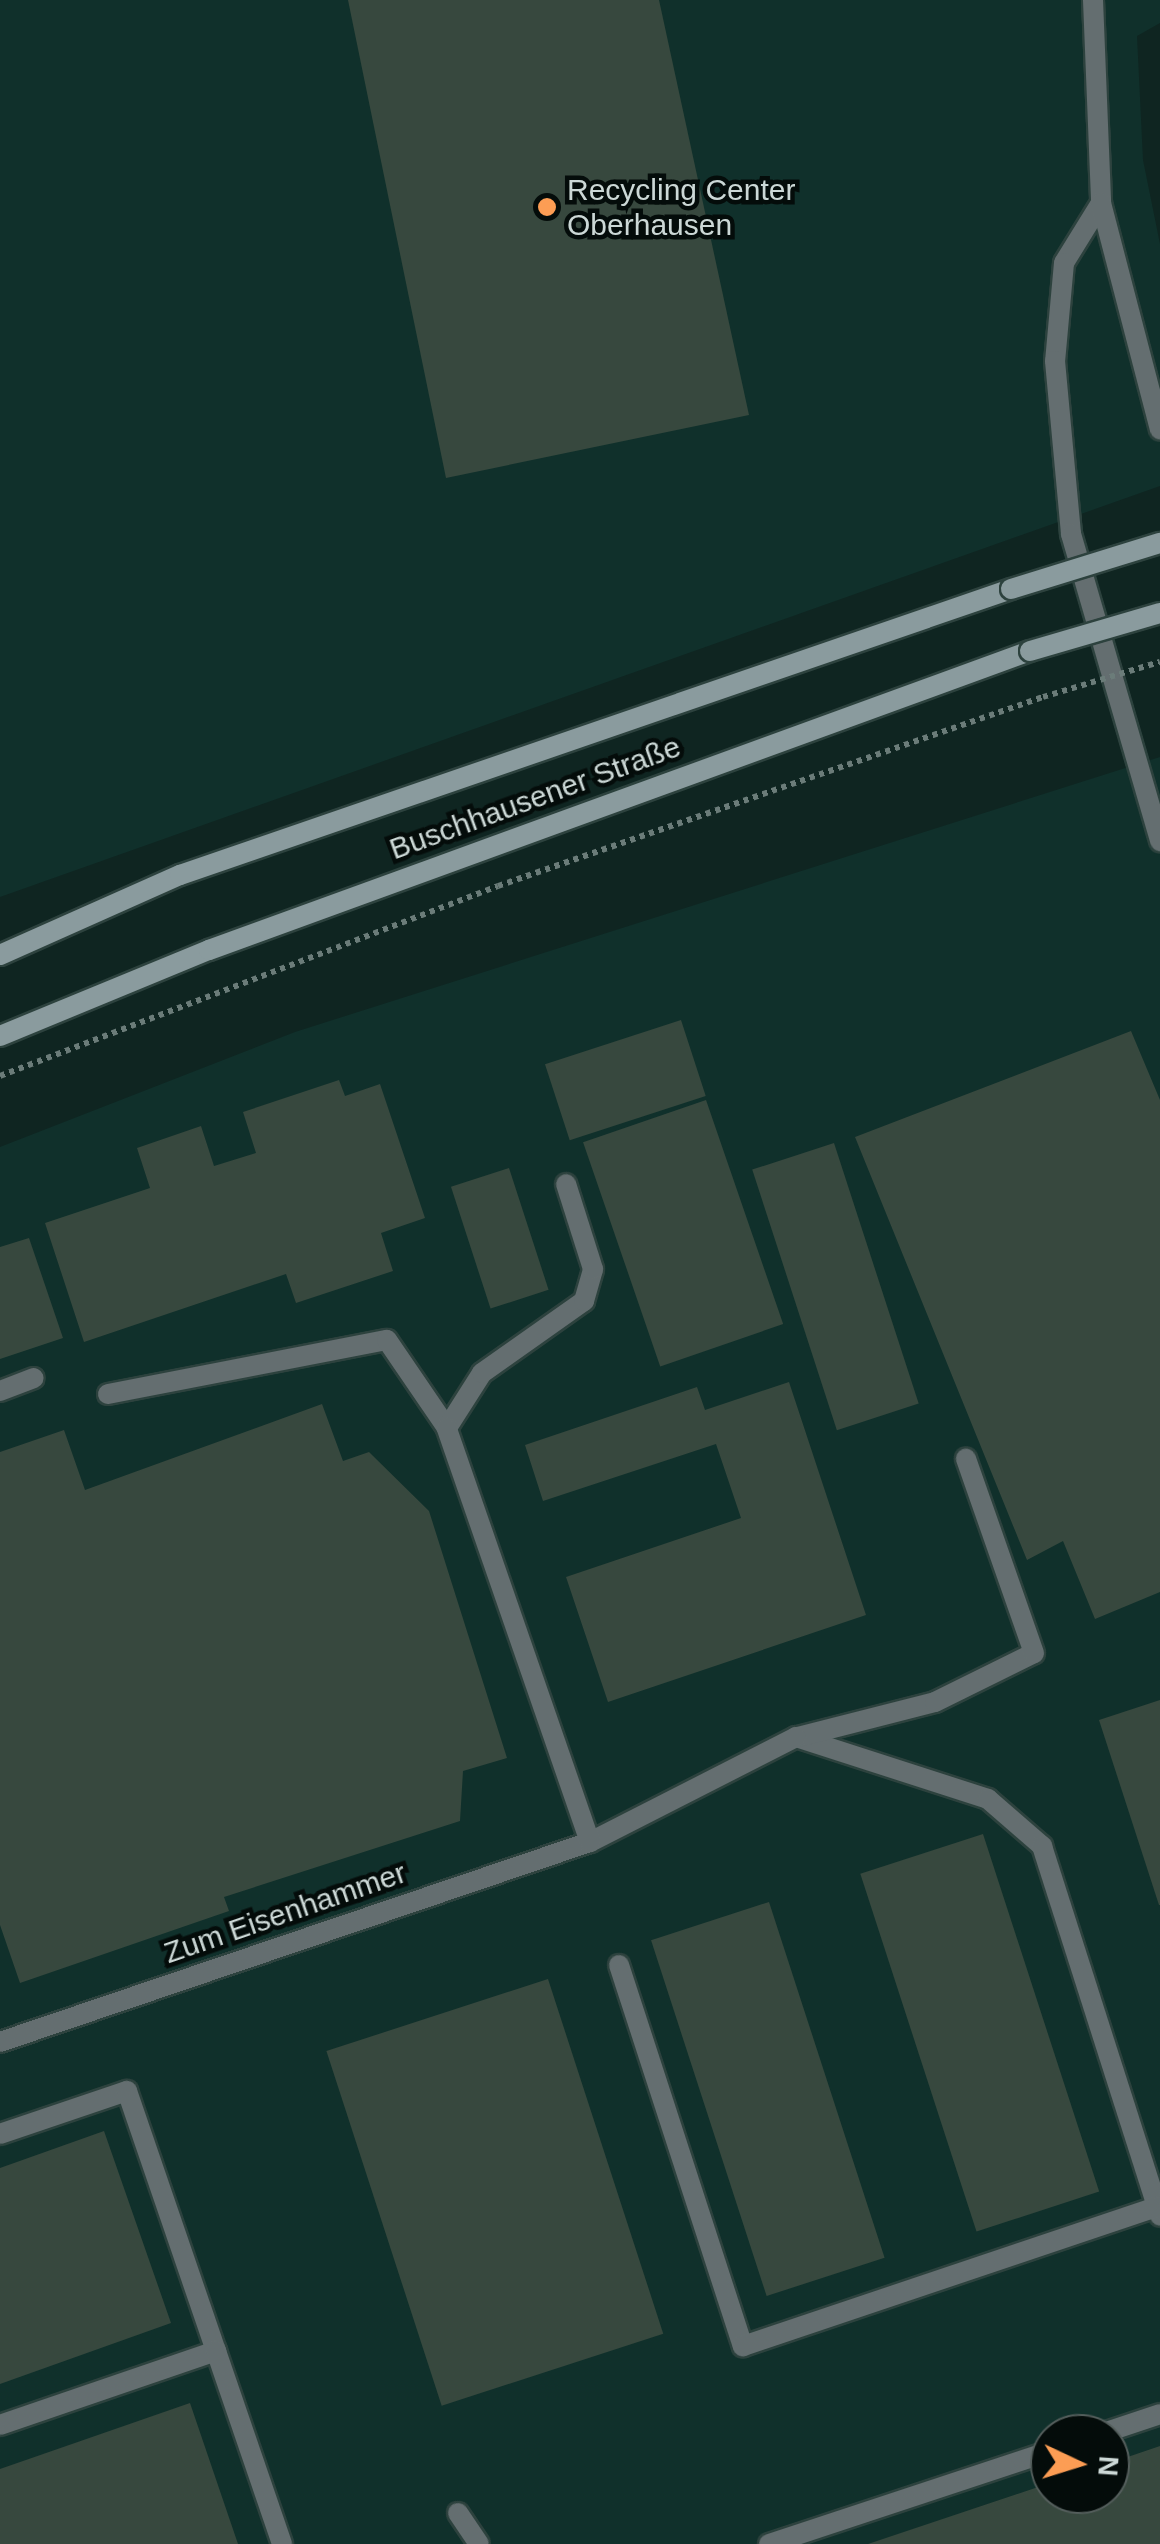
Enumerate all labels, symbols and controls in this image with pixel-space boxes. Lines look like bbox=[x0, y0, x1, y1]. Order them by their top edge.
place label: Recycling Center Oberhausen bbox=[567, 172, 795, 242]
marker: Recycling Center Oberhausen bbox=[536, 196, 558, 218]
street label: Buschhausener Straße bbox=[385, 729, 685, 867]
street label: Zum Eisenhammer bbox=[159, 1855, 411, 1971]
north arrow bbox=[1030, 2414, 1130, 2514]
text: N bbox=[1092, 2455, 1125, 2477]

